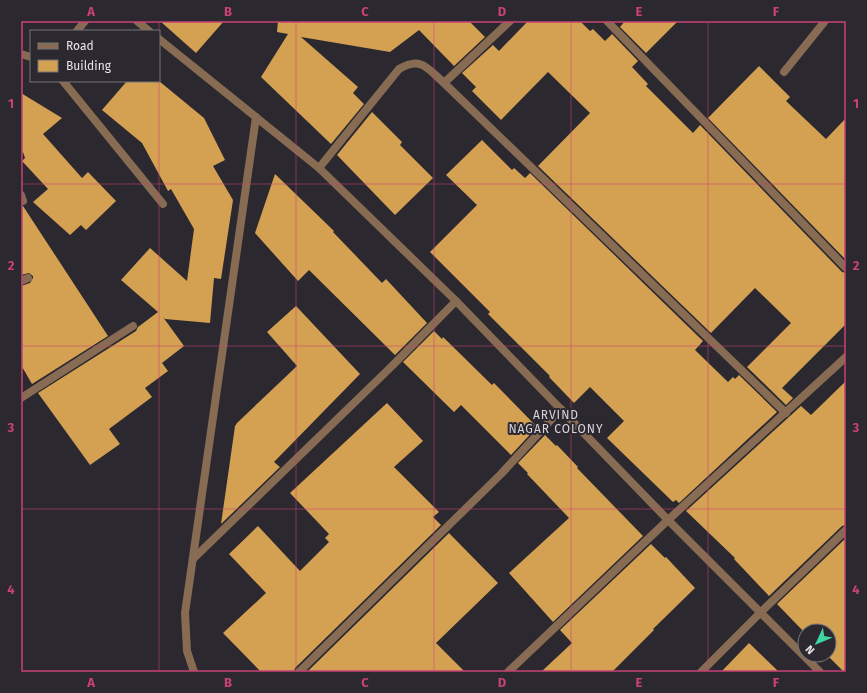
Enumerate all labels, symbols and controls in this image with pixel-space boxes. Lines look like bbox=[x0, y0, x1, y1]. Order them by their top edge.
text: A bbox=[86, 4, 95, 19]
text: B bbox=[224, 4, 232, 19]
text: C bbox=[361, 4, 369, 19]
text: D bbox=[498, 4, 507, 19]
text: E bbox=[636, 4, 643, 19]
text: F bbox=[773, 4, 780, 19]
legend bbox=[30, 30, 160, 82]
text: Road bbox=[66, 39, 94, 53]
text: Building bbox=[66, 59, 112, 73]
text: 1 bbox=[8, 96, 14, 111]
text: 1 bbox=[853, 96, 859, 111]
text: 2 bbox=[8, 258, 15, 273]
text: 2 bbox=[853, 258, 860, 273]
district label: ARVIND NAGAR COLONY bbox=[508, 408, 604, 436]
text: 3 bbox=[7, 420, 15, 435]
text: 3 bbox=[852, 420, 860, 435]
text: 4 bbox=[7, 582, 15, 597]
text: 4 bbox=[852, 582, 860, 597]
north arrow bbox=[797, 623, 837, 663]
text: N bbox=[803, 642, 817, 657]
text: A bbox=[86, 675, 95, 690]
text: B bbox=[224, 675, 232, 690]
text: C bbox=[361, 675, 369, 690]
text: D bbox=[498, 675, 507, 690]
text: E bbox=[636, 675, 643, 690]
text: F bbox=[773, 675, 780, 690]

